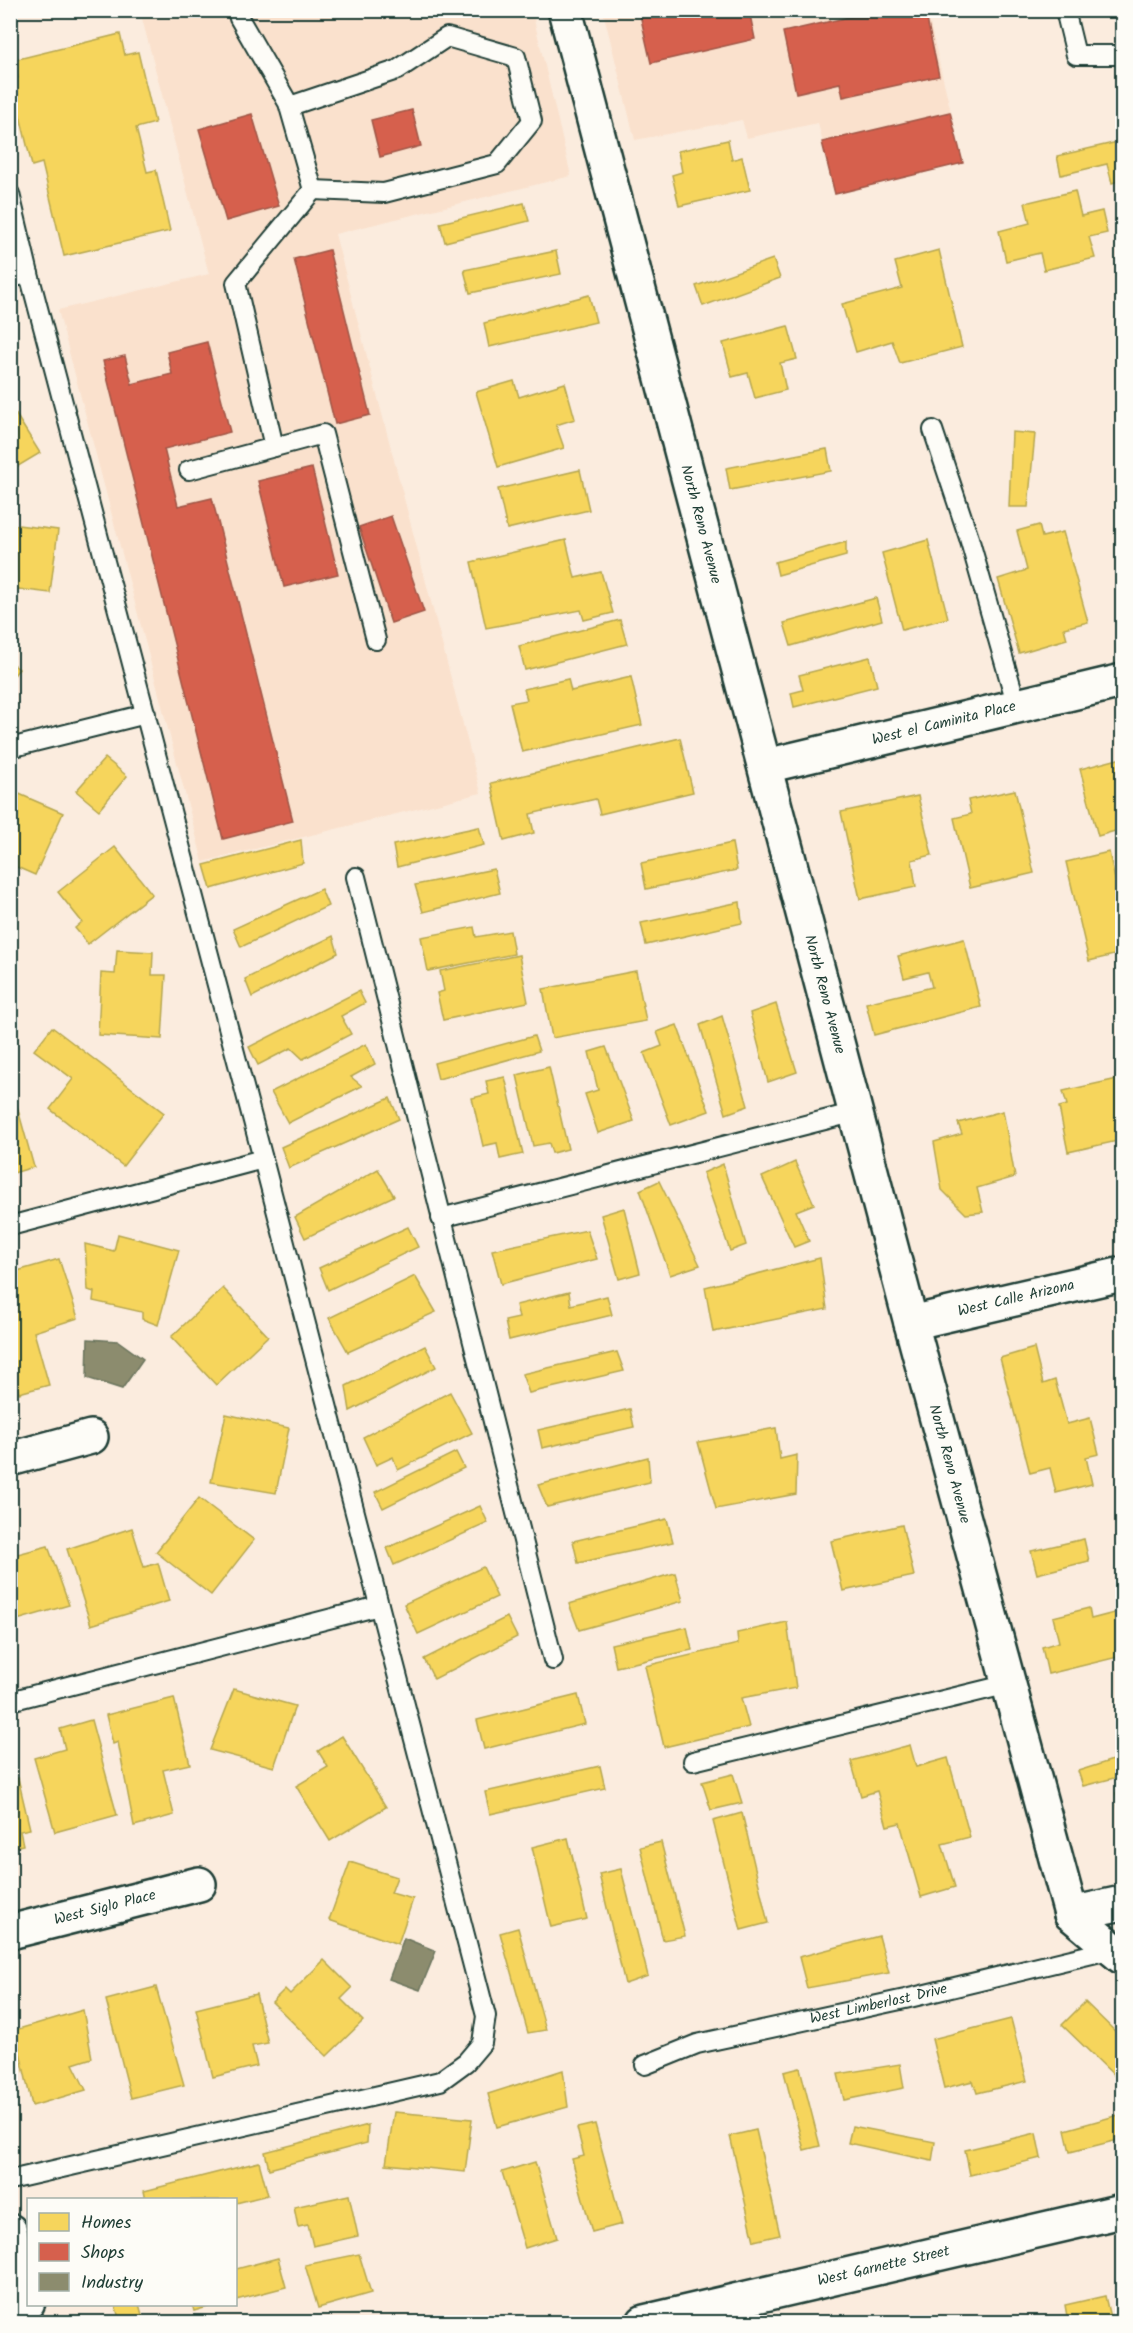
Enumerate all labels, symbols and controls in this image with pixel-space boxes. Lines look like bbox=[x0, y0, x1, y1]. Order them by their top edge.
street label: North Reno Avenue bbox=[673, 462, 728, 587]
street label: West el Caminita Place bbox=[869, 695, 1019, 752]
street label: North Reno Avenue bbox=[797, 932, 852, 1057]
street label: West Calle Arizona bbox=[956, 1273, 1077, 1324]
street label: North Reno Avenue bbox=[922, 1402, 977, 1527]
street label: West Siglo Place bbox=[52, 1883, 159, 1932]
street label: West Limberlost Drive bbox=[808, 1977, 950, 2031]
legend bbox=[27, 2198, 237, 2306]
text: Homes bbox=[81, 2209, 132, 2238]
text: Shops bbox=[81, 2239, 125, 2268]
street label: West Garnette Street bbox=[815, 2239, 952, 2293]
text: Industry bbox=[81, 2269, 143, 2298]

